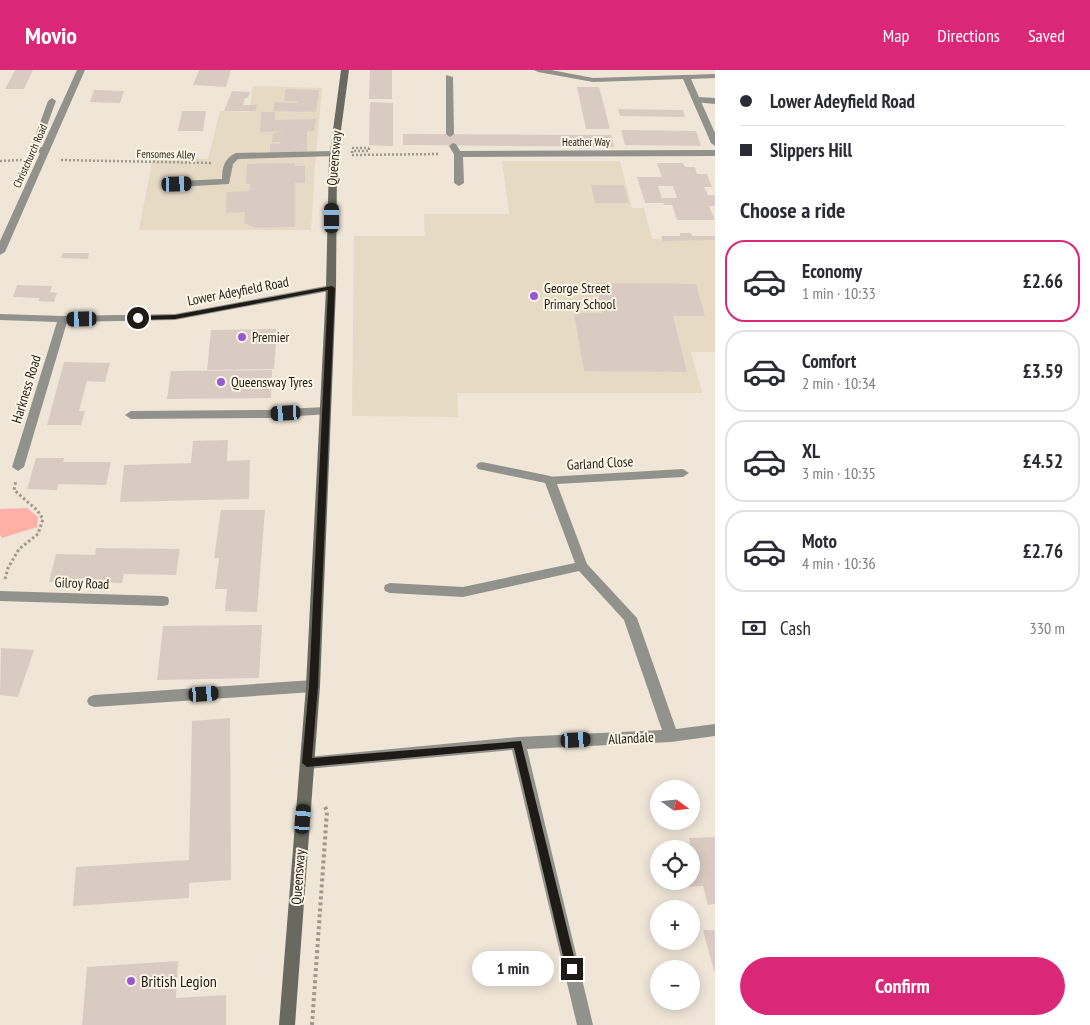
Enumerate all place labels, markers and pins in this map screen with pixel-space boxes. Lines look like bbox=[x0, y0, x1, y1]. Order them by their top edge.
place label: George Street Primary School bbox=[544, 279, 616, 313]
marker: George Street Primary School bbox=[528, 290, 540, 302]
place label: Premier bbox=[252, 328, 289, 346]
marker: Premier bbox=[236, 331, 248, 343]
place label: Queensway Tyres bbox=[231, 373, 313, 391]
marker: Queensway Tyres bbox=[215, 376, 227, 388]
place label: British Legion bbox=[141, 971, 217, 991]
marker: British Legion bbox=[125, 975, 137, 987]

